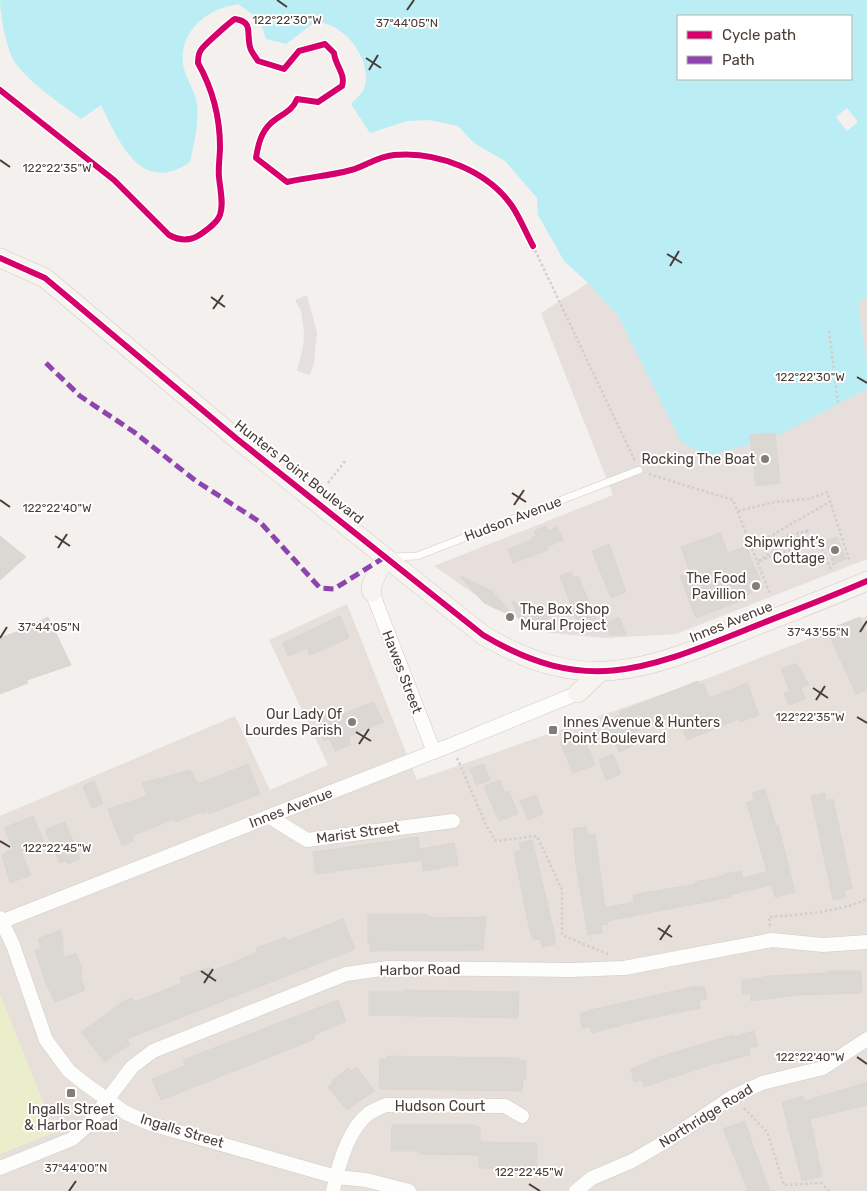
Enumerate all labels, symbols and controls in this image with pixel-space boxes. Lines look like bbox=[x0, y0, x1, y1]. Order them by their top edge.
text: 122°22'30"W bbox=[252, 13, 322, 27]
legend bbox=[677, 15, 852, 80]
text: 37°44'05"N bbox=[376, 16, 438, 30]
text: Cycle path bbox=[722, 26, 796, 44]
text: Path bbox=[722, 51, 755, 69]
text: 122°22'35"W bbox=[22, 161, 92, 175]
text: 122°22'30"W bbox=[775, 370, 845, 384]
street label: Hunters Point Boulevard bbox=[231, 416, 367, 528]
place label: Rocking The Boat bbox=[641, 451, 756, 468]
marker: Rocking The Boat bbox=[759, 453, 771, 465]
street label: Hudson Avenue bbox=[462, 493, 564, 545]
text: 122°22'40"W bbox=[22, 501, 92, 515]
place label: Shipwright’s Cottage bbox=[744, 534, 825, 567]
marker: Shipwright’s Cottage bbox=[829, 544, 841, 556]
place label: The Food Pavillion bbox=[686, 570, 746, 603]
marker: The Food Pavillion bbox=[750, 580, 762, 592]
street label: Innes Avenue bbox=[687, 598, 775, 646]
place label: The Box Shop Mural Project bbox=[520, 601, 609, 634]
marker: The Box Shop Mural Project bbox=[504, 611, 516, 623]
text: 37°44'05"N bbox=[18, 620, 80, 634]
text: 37°43'55"N bbox=[787, 625, 849, 639]
street label: Hawes Street bbox=[378, 628, 426, 716]
place label: Our Lady Of Lourdes Parish bbox=[245, 706, 343, 739]
text: 122°22'35"W bbox=[775, 710, 845, 724]
place label: Innes Avenue & Hunters Point Boulevard bbox=[563, 714, 720, 747]
marker: Our Lady Of Lourdes Parish bbox=[346, 716, 358, 728]
marker: Innes Avenue & Hunters Point Boulevard bbox=[547, 724, 559, 736]
street label: Innes Avenue bbox=[247, 784, 335, 832]
street label: Marist Street bbox=[315, 819, 401, 847]
text: 122°22'45"W bbox=[23, 841, 92, 855]
street label: Harbor Road bbox=[379, 961, 461, 979]
text: 122°22'40"W bbox=[775, 1050, 845, 1064]
street label: Northridge Road bbox=[656, 1080, 756, 1152]
marker: Ingalls Street & Harbor Road bbox=[65, 1087, 77, 1099]
street label: Hudson Court bbox=[395, 1098, 486, 1115]
place label: Ingalls Street & Harbor Road bbox=[24, 1101, 118, 1134]
street label: Ingalls Street bbox=[138, 1110, 226, 1152]
text: 37°44'00"N bbox=[45, 1161, 107, 1175]
text: 122°22'45"W bbox=[495, 1165, 564, 1179]

